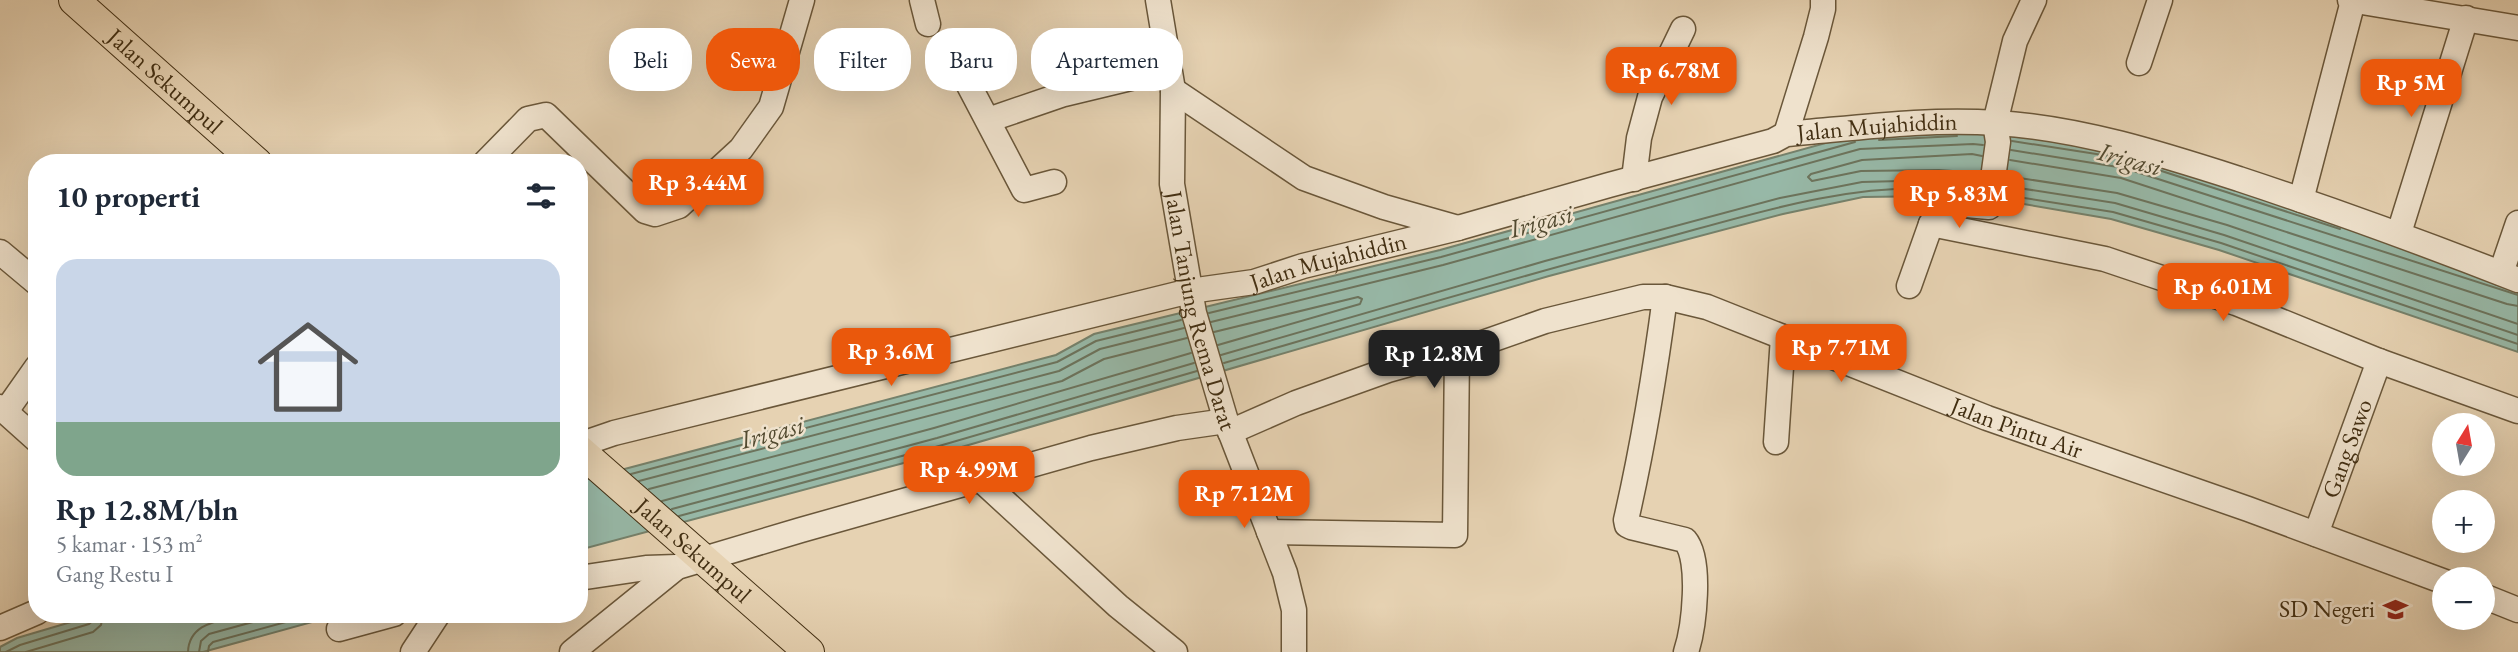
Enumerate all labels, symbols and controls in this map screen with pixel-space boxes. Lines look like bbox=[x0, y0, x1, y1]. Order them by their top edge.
street label: Jalan Sekumpul bbox=[100, 20, 230, 141]
chip: Beli bbox=[609, 28, 692, 91]
chip: Sewa bbox=[706, 28, 800, 91]
chip: Filter bbox=[814, 28, 911, 91]
chip: Baru bbox=[925, 28, 1017, 91]
chip: Apartemen bbox=[1031, 28, 1183, 91]
pin: Rp 6.78M bbox=[1599, 48, 1743, 107]
text: Rp 6.78M bbox=[1622, 55, 1720, 85]
pin: Rp 5M bbox=[2362, 60, 2460, 119]
text: Rp 5M bbox=[2377, 67, 2445, 97]
street label: Jalan Mujahiddin bbox=[1793, 106, 1958, 148]
water label: Irigasi bbox=[2093, 134, 2167, 184]
pin: Rp 3.44M bbox=[626, 160, 770, 219]
text: Rp 3.44M bbox=[649, 167, 747, 197]
pin: Rp 5.83M bbox=[1887, 170, 2031, 230]
text: 10 properti bbox=[56, 177, 200, 216]
icon: filters bbox=[522, 177, 560, 215]
text: Rp 5.83M bbox=[1910, 178, 2008, 208]
street label: Jalan Tanjung Rema Darat bbox=[1158, 187, 1244, 435]
water label: Irigasi bbox=[1504, 196, 1578, 246]
street label: Jalan Mujahiddin bbox=[1244, 225, 1410, 298]
pin: Rp 6.01M bbox=[2151, 264, 2295, 323]
text: Rp 6.01M bbox=[2174, 271, 2272, 301]
icon: home bbox=[245, 304, 371, 430]
pin: Rp 7.71M bbox=[1769, 324, 1913, 384]
pin: Rp 3.6M bbox=[826, 328, 956, 388]
pin: Rp 12.8M bbox=[1362, 330, 1506, 390]
text: Rp 7.71M bbox=[1792, 332, 1890, 362]
text: Rp 3.6M bbox=[848, 336, 934, 366]
text: Rp 12.8M bbox=[1385, 338, 1483, 368]
street label: Jalan Pintu Air bbox=[1945, 389, 2087, 465]
street label: Gang Sawo bbox=[2314, 395, 2379, 502]
water label: Irigasi bbox=[735, 407, 809, 457]
north arrow bbox=[2432, 413, 2496, 476]
map controls bbox=[2432, 413, 2495, 630]
pin: Rp 4.99M bbox=[897, 447, 1041, 506]
text: Rp 4.99M bbox=[920, 454, 1018, 484]
pin: Rp 7.12M bbox=[1172, 470, 1316, 530]
text: Rp 7.12M bbox=[1195, 478, 1293, 508]
street label: Jalan Sekumpul bbox=[627, 489, 758, 609]
text: Rp 12.8M/bln bbox=[56, 490, 239, 529]
button: + bbox=[2432, 490, 2495, 553]
text: 5 kamar · 153 m² bbox=[56, 529, 203, 559]
text: Gang Restu I bbox=[56, 559, 173, 589]
button: − bbox=[2432, 567, 2495, 630]
place label: SD Negeri bbox=[2279, 593, 2375, 624]
school or university icon: SD Negeri bbox=[2381, 595, 2409, 623]

